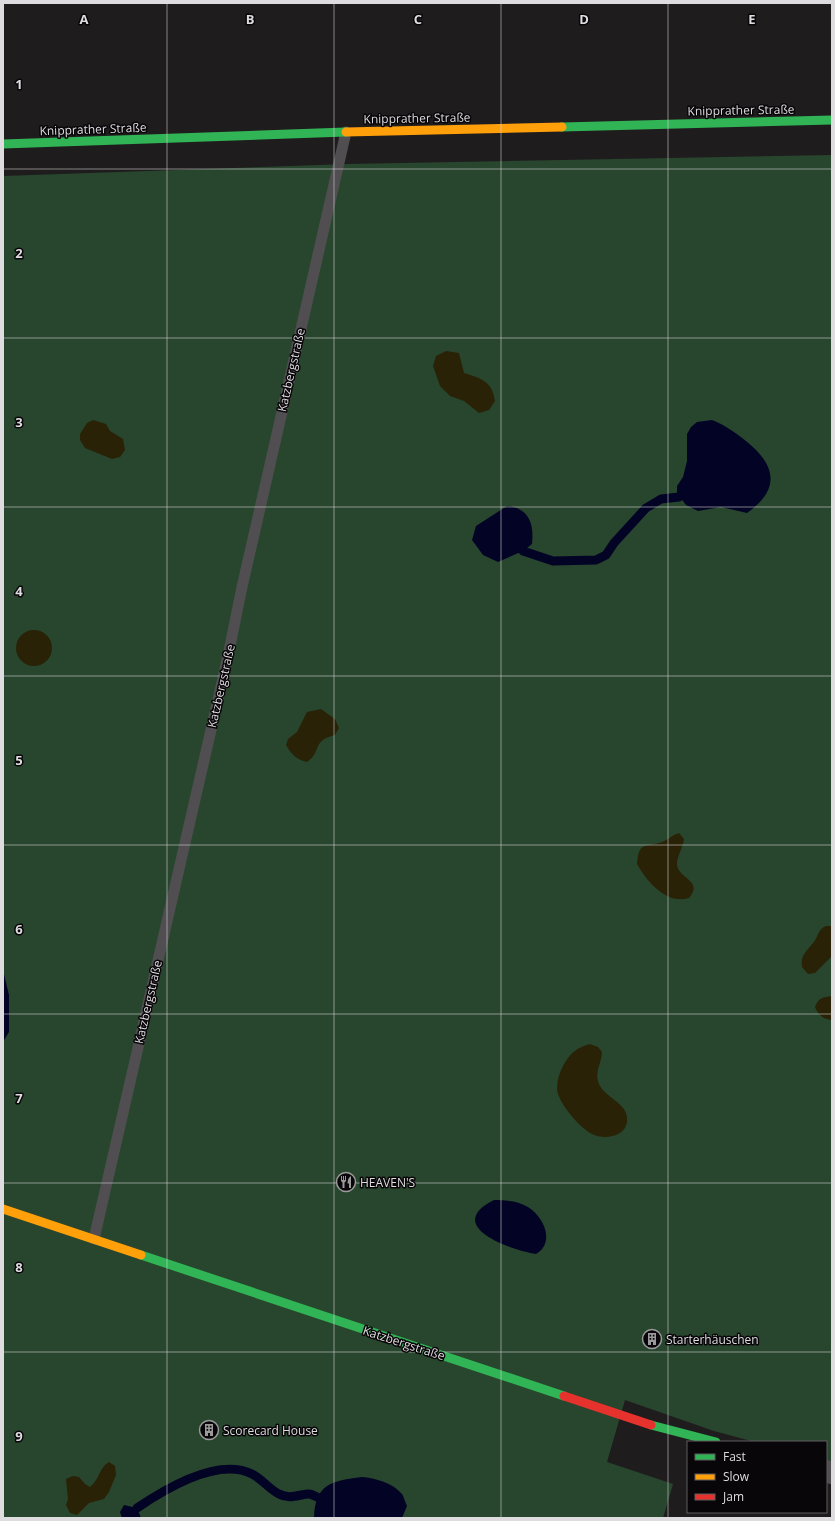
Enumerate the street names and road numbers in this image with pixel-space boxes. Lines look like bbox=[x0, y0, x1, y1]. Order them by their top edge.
street label: Knipprather Straße bbox=[687, 101, 795, 119]
street label: Knipprather Straße bbox=[363, 109, 471, 127]
street label: Knipprather Straße bbox=[39, 119, 147, 139]
street label: Katzbergstraße bbox=[273, 326, 309, 413]
street label: Katzbergstraße bbox=[203, 642, 239, 729]
street label: Katzbergstraße bbox=[130, 958, 166, 1045]
street label: Katzbergstraße bbox=[361, 1322, 447, 1364]

